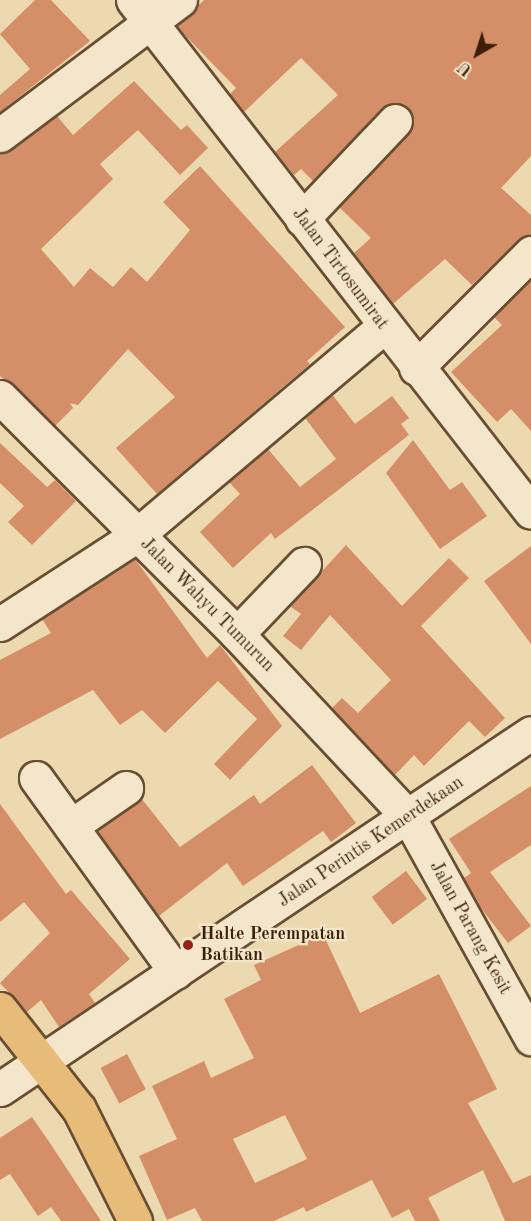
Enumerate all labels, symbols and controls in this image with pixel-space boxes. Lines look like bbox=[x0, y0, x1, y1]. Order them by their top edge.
north arrow bbox=[447, 24, 507, 84]
text: U bbox=[456, 58, 476, 78]
street label: Jalan Tirtosumirat bbox=[287, 204, 393, 334]
street label: Jalan Wahyu Tumurun bbox=[135, 533, 279, 677]
street label: Jalan Perintis Kemerdekaan bbox=[274, 772, 468, 912]
street label: Jalan Parang Kesit bbox=[424, 858, 516, 998]
place label: Halte Perempatan Batikan bbox=[200, 924, 345, 966]
marker: Halte Perempatan Batikan bbox=[181, 938, 195, 952]

